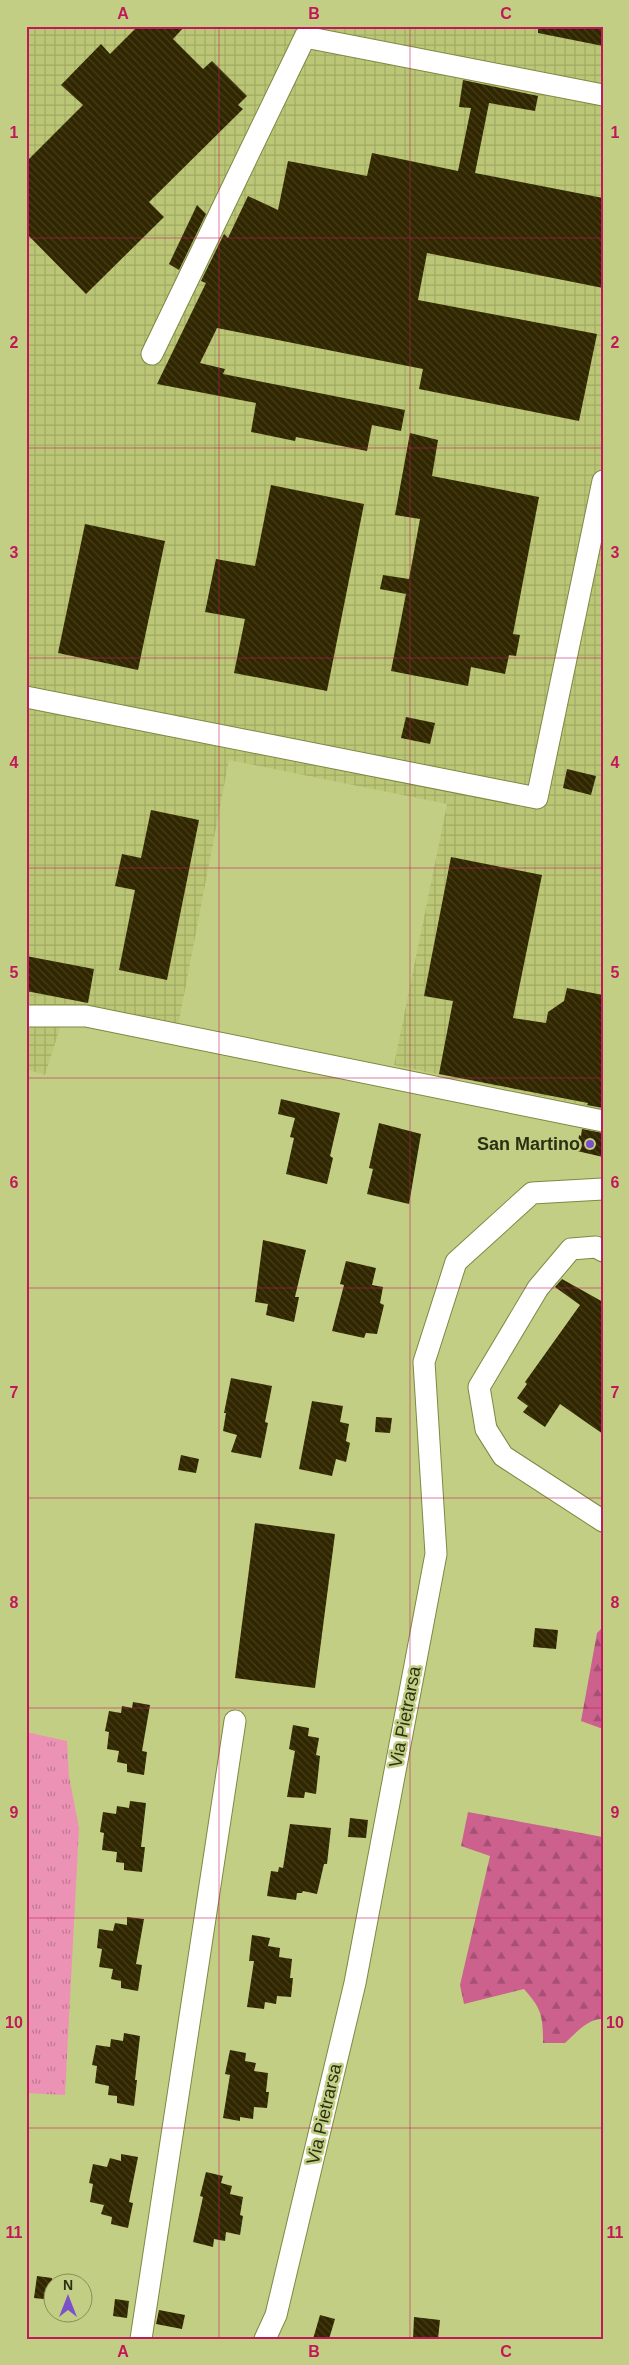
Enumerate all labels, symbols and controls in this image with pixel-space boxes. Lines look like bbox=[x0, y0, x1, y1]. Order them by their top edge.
text: A bbox=[117, 5, 129, 22]
text: B bbox=[308, 5, 320, 22]
text: C bbox=[500, 5, 512, 22]
text: 1 bbox=[10, 124, 19, 141]
text: 1 bbox=[611, 124, 620, 141]
text: 2 bbox=[10, 334, 19, 351]
text: 2 bbox=[611, 334, 620, 351]
text: 3 bbox=[10, 544, 19, 561]
text: 3 bbox=[611, 544, 620, 561]
text: 4 bbox=[10, 754, 19, 771]
text: 4 bbox=[611, 754, 620, 771]
text: 5 bbox=[10, 964, 19, 981]
text: 5 bbox=[611, 964, 620, 981]
place label: San Martino bbox=[477, 1134, 580, 1154]
marker: San Martino bbox=[584, 1138, 596, 1150]
text: 6 bbox=[10, 1174, 19, 1191]
text: 6 bbox=[611, 1174, 620, 1191]
text: 7 bbox=[10, 1384, 19, 1401]
text: 7 bbox=[611, 1384, 620, 1401]
text: 8 bbox=[10, 1594, 19, 1611]
text: 8 bbox=[611, 1594, 620, 1611]
street label: Via Pietrarsa bbox=[385, 1664, 425, 1769]
text: 9 bbox=[10, 1804, 19, 1821]
text: 9 bbox=[611, 1804, 620, 1821]
text: 10 bbox=[5, 2014, 23, 2031]
text: 10 bbox=[606, 2014, 624, 2031]
street label: Via Pietrarsa bbox=[303, 2061, 346, 2166]
text: 11 bbox=[6, 2224, 23, 2241]
text: 11 bbox=[607, 2224, 624, 2241]
north arrow bbox=[42, 2272, 92, 2322]
text: N bbox=[63, 2277, 73, 2293]
text: A bbox=[117, 2343, 129, 2360]
text: B bbox=[308, 2343, 320, 2360]
text: C bbox=[500, 2343, 512, 2360]

